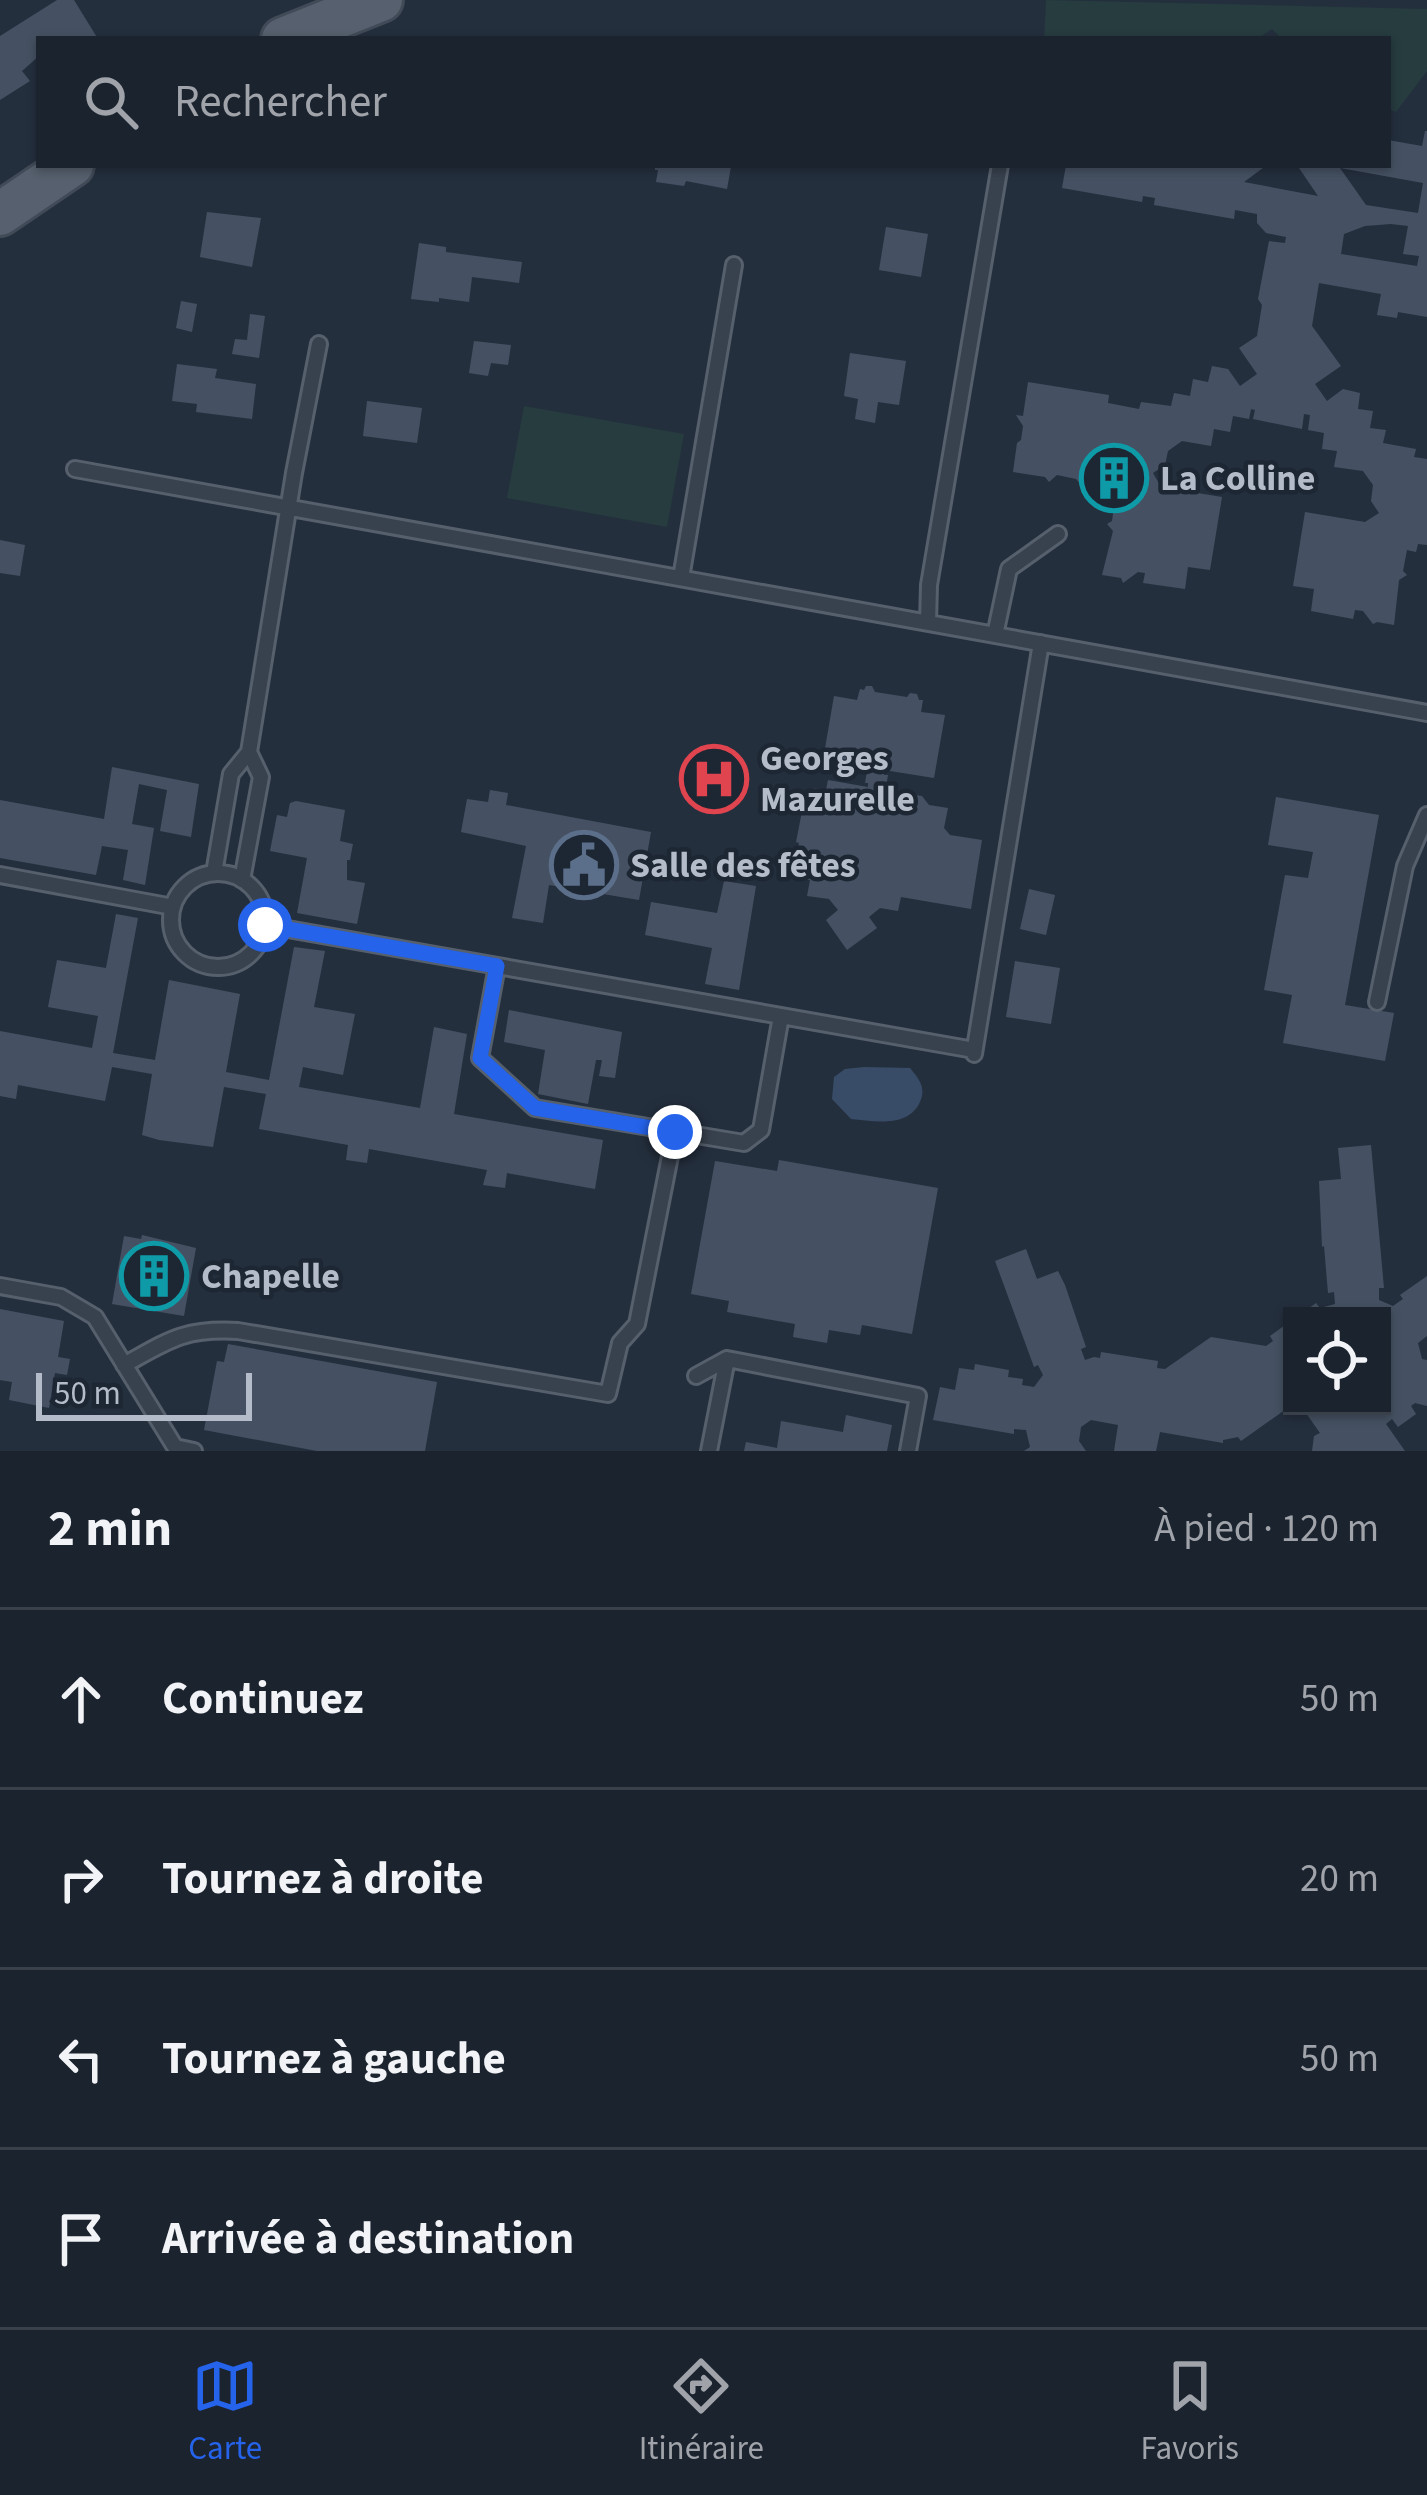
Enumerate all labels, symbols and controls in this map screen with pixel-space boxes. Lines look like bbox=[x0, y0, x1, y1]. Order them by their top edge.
search box bbox=[36, 36, 1391, 168]
icon: search bbox=[78, 69, 144, 135]
text: Rechercher bbox=[174, 70, 387, 134]
building icon: La Colline bbox=[1079, 443, 1149, 513]
place label: La Colline bbox=[1160, 453, 1316, 504]
place label: Georges Mazurelle bbox=[760, 733, 915, 825]
hospital icon: Georges Mazurelle bbox=[679, 744, 749, 814]
public building icon: Salle des fêtes bbox=[549, 830, 619, 900]
place label: Salle des fêtes bbox=[630, 840, 856, 891]
route start bbox=[238, 898, 292, 952]
route end bbox=[648, 1105, 702, 1159]
building icon: Chapelle bbox=[119, 1241, 189, 1311]
place label: Chapelle bbox=[201, 1251, 340, 1302]
map controls bbox=[1283, 1307, 1391, 1415]
button: locate bbox=[1283, 1307, 1391, 1415]
scale bar bbox=[36, 1367, 252, 1420]
text: 50 m bbox=[54, 1370, 121, 1417]
text: 2 min bbox=[48, 1493, 172, 1565]
text: À pied · 120 m bbox=[1154, 1501, 1379, 1557]
icon: ahead bbox=[48, 1666, 114, 1732]
text: Continuez bbox=[162, 1667, 364, 1731]
text: 50 m bbox=[1300, 1671, 1379, 1727]
icon: right bbox=[48, 1846, 114, 1912]
text: Tournez à droite bbox=[162, 1847, 484, 1911]
text: 20 m bbox=[1300, 1851, 1379, 1907]
icon: left bbox=[48, 2026, 114, 2092]
text: Tournez à gauche bbox=[162, 2027, 506, 2091]
text: 50 m bbox=[1300, 2031, 1379, 2087]
icon: arrive bbox=[48, 2206, 114, 2272]
text: Arrivée à destination bbox=[162, 2207, 574, 2271]
tab: Carte bbox=[188, 2353, 262, 2472]
tab: Itinéraire bbox=[639, 2353, 764, 2472]
tab: Favoris bbox=[1140, 2353, 1239, 2472]

